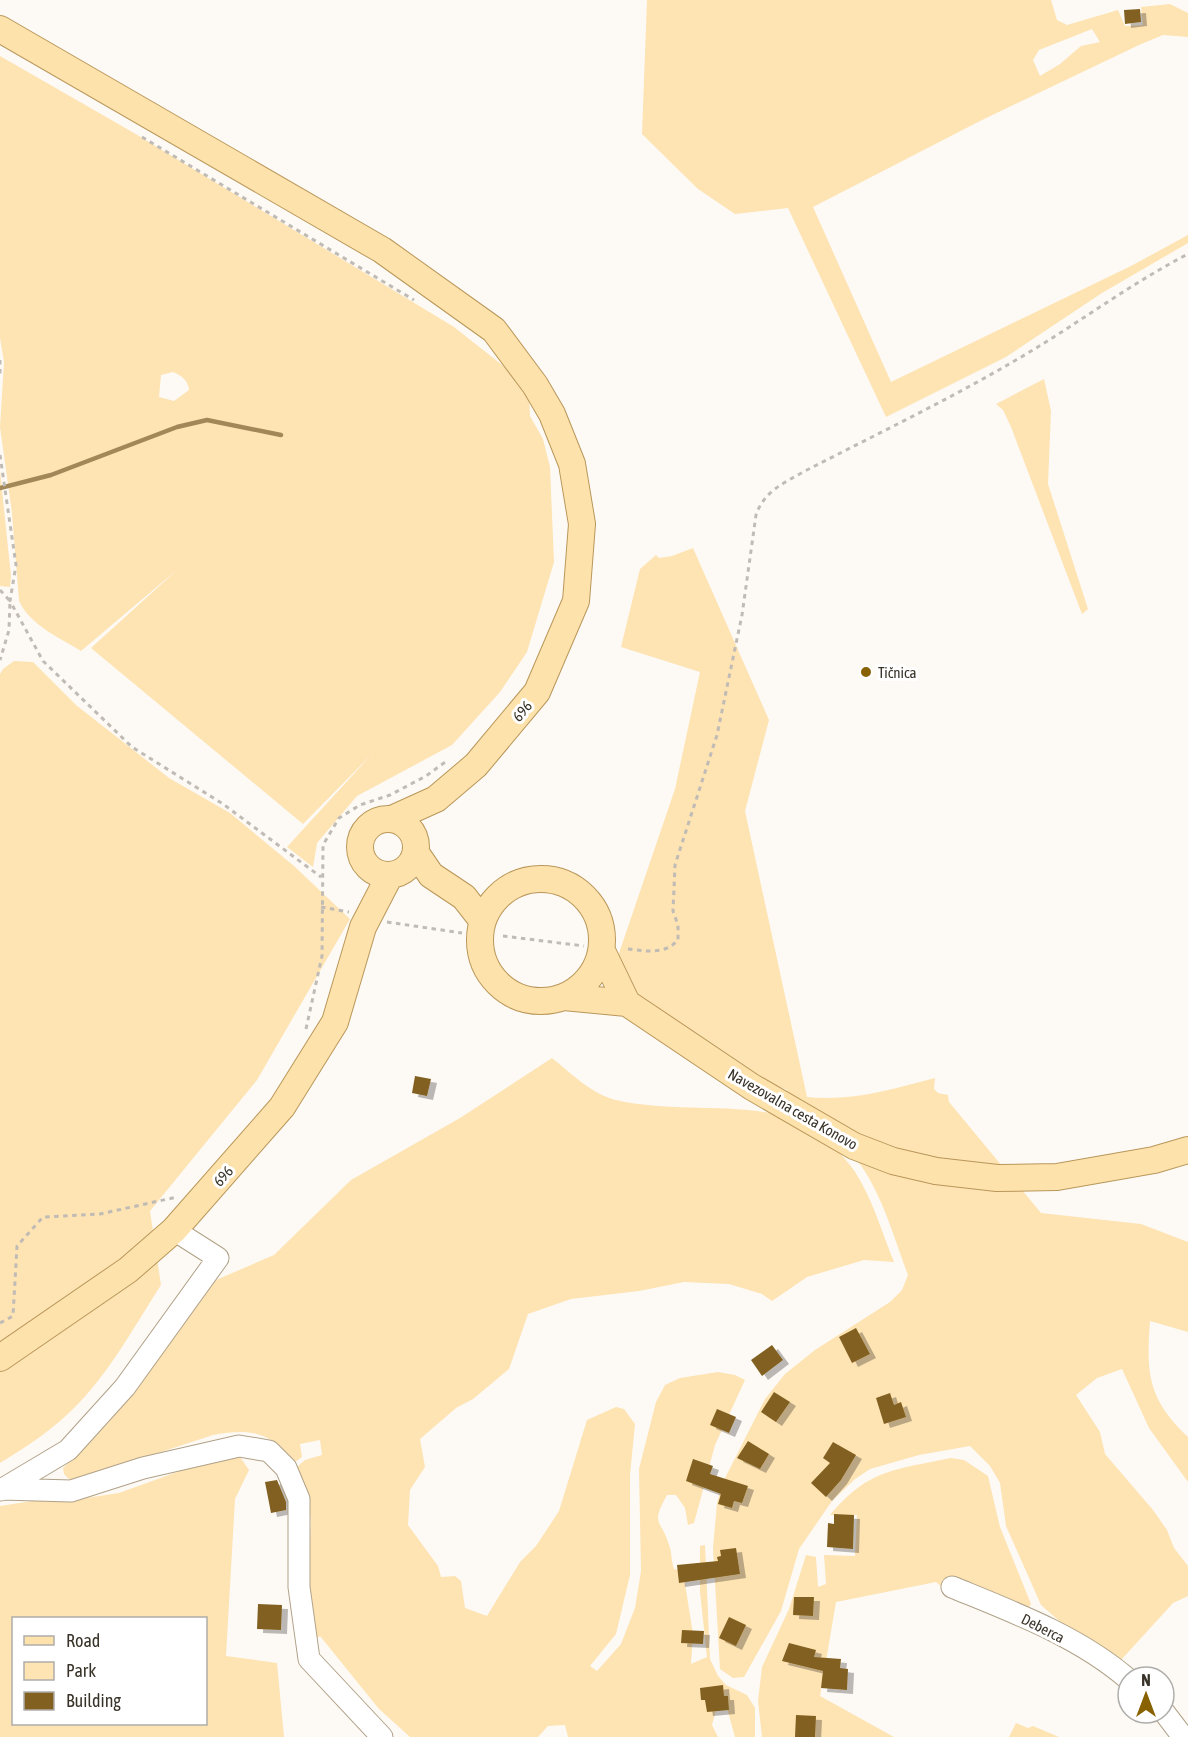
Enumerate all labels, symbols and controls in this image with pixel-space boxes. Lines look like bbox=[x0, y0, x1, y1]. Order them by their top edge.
place label: Tičnica bbox=[878, 664, 917, 681]
marker: Tičnica bbox=[859, 665, 873, 679]
street label: 696 bbox=[509, 697, 535, 725]
street label: Navezovalna cesta Konovo bbox=[725, 1065, 861, 1153]
street label: 696 bbox=[210, 1162, 236, 1190]
street label: Deberca bbox=[1019, 1610, 1067, 1646]
legend bbox=[12, 1617, 207, 1725]
text: Road bbox=[66, 1630, 100, 1651]
text: Park bbox=[66, 1660, 96, 1681]
north arrow bbox=[1116, 1665, 1176, 1725]
text: N bbox=[1141, 1671, 1151, 1689]
text: Building bbox=[66, 1690, 121, 1711]

